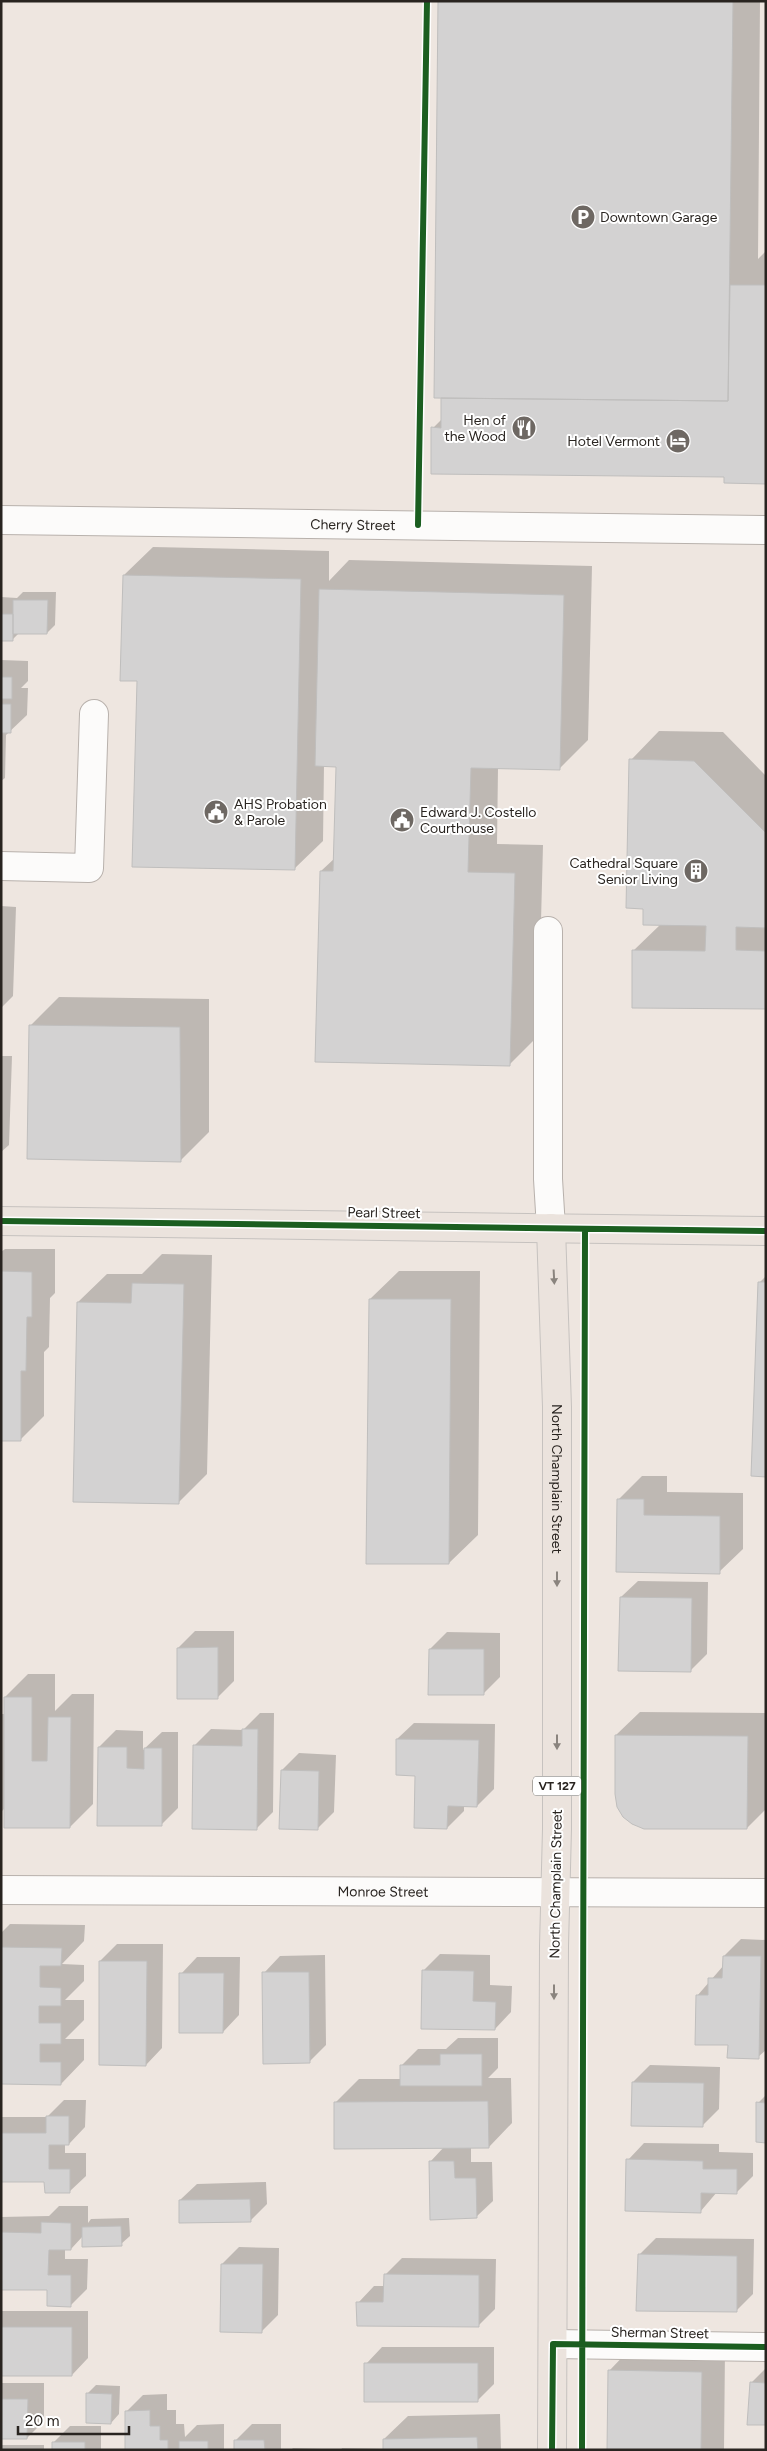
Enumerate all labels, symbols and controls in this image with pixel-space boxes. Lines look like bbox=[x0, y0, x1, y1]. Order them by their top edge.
parking icon: Downtown Garage bbox=[570, 204, 596, 230]
place label: Downtown Garage bbox=[600, 209, 718, 226]
place label: Hen of the Wood bbox=[444, 412, 507, 445]
restaurant icon: Hen of the Wood bbox=[511, 415, 537, 441]
hotel icon: Hotel Vermont bbox=[665, 428, 691, 454]
place label: Hotel Vermont bbox=[567, 433, 660, 450]
street label: Cherry Street bbox=[310, 516, 396, 534]
place label: AHS Probation & Parole bbox=[234, 796, 327, 829]
public building icon: AHS Probation & Parole bbox=[203, 799, 229, 825]
place label: Edward J. Costello Courthouse bbox=[420, 804, 536, 837]
public building icon: Edward J. Costello Courthouse bbox=[389, 807, 415, 833]
place label: Cathedral Square Senior Living bbox=[569, 855, 678, 888]
building icon: Cathedral Square Senior Living bbox=[683, 858, 709, 884]
street label: Pearl Street bbox=[347, 1204, 421, 1222]
one-way arrow bbox=[550, 1269, 558, 1285]
street label: North Champlain Street bbox=[549, 1404, 566, 1554]
one-way arrow bbox=[553, 1571, 561, 1587]
one-way arrow bbox=[553, 1734, 561, 1750]
road number: VT 127 bbox=[533, 1776, 581, 1795]
street label: North Champlain Street bbox=[546, 1809, 566, 1959]
street label: Monroe Street bbox=[337, 1883, 429, 1900]
one-way arrow bbox=[550, 1984, 558, 2000]
street label: Sherman Street bbox=[611, 2324, 709, 2342]
scale bar bbox=[18, 2404, 129, 2436]
text: 20 m bbox=[25, 2412, 59, 2430]

